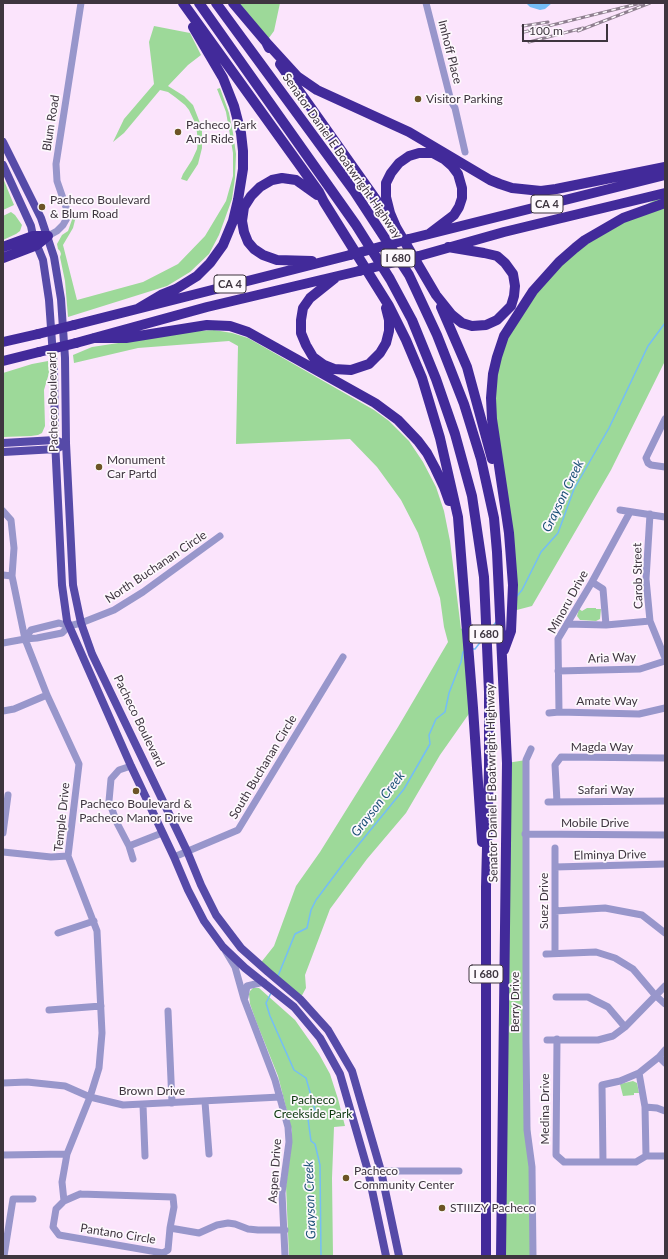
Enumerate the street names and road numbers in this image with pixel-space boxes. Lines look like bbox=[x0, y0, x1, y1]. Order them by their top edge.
street label: Imhoff Place bbox=[435, 18, 465, 86]
street label: Senator Daniel E Boatwright Highway bbox=[279, 71, 405, 241]
street label: Blum Road bbox=[39, 94, 63, 152]
road number: CA 4 bbox=[531, 195, 563, 213]
road number: I 680 bbox=[381, 249, 415, 267]
road number: CA 4 bbox=[214, 275, 246, 293]
street label: Pacheco Boulevard bbox=[45, 352, 61, 452]
street label: North Buchanan Circle bbox=[103, 528, 209, 606]
street label: Carob Street bbox=[630, 543, 646, 609]
street label: Minoru Drive bbox=[545, 568, 591, 636]
road number: I 680 bbox=[469, 625, 503, 643]
street label: Aria Way bbox=[588, 650, 636, 666]
street label: Pacheco Boulevard bbox=[111, 673, 167, 769]
street label: Senator Daniel E Boatwright Highway bbox=[483, 684, 501, 882]
street label: Amate Way bbox=[576, 694, 638, 708]
street label: South Buchanan Circle bbox=[226, 712, 300, 822]
street label: Magda Way bbox=[571, 740, 633, 754]
street label: Temple Drive bbox=[51, 782, 73, 852]
street label: Safari Way bbox=[578, 783, 634, 797]
street label: Mobile Drive bbox=[561, 816, 629, 830]
street label: Elminya Drive bbox=[574, 847, 646, 863]
street label: Suez Drive bbox=[537, 873, 551, 929]
road number: I 680 bbox=[469, 965, 503, 983]
street label: Berry Drive bbox=[508, 972, 522, 1032]
street label: Medina Drive bbox=[538, 1073, 552, 1145]
street label: Brown Drive bbox=[119, 1084, 185, 1098]
street label: Aspen Drive bbox=[266, 1138, 284, 1204]
street label: Pantano Circle bbox=[79, 1221, 157, 1247]

